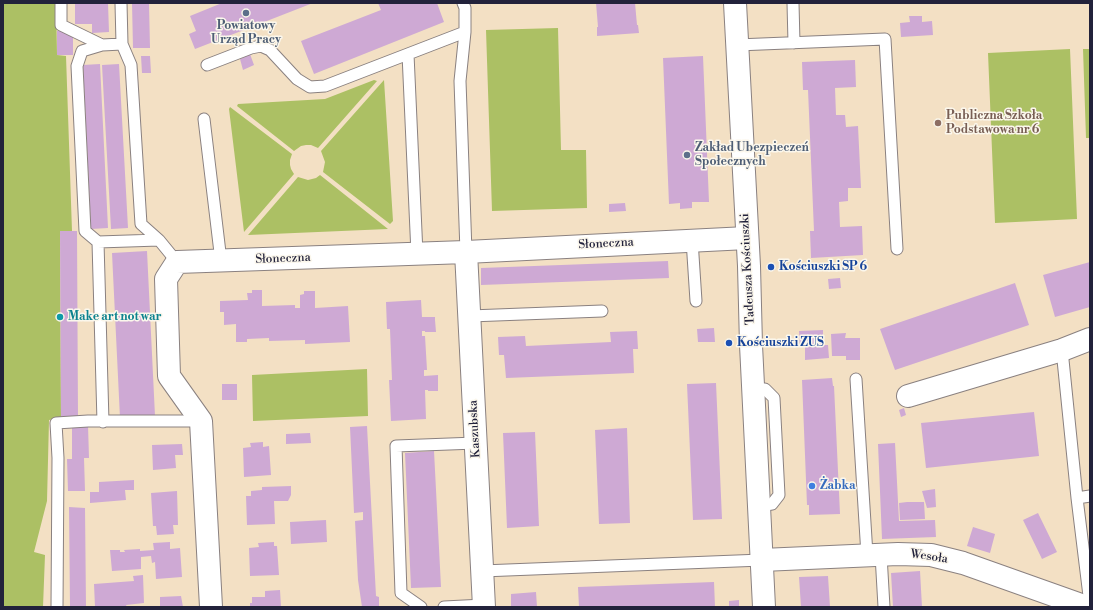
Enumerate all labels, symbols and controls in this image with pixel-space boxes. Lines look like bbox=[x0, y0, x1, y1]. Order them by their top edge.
marker: Powiatowy Urząd Pracy bbox=[241, 8, 251, 18]
place label: Powiatowy Urząd Pracy bbox=[211, 19, 281, 47]
place label: Publiczna Szkoła Podstawowa nr 6 bbox=[946, 109, 1042, 137]
marker: Publiczna Szkoła Podstawowa nr 6 bbox=[933, 118, 943, 128]
place label: Zakład Ubezpieczeń Społecznych bbox=[695, 141, 809, 169]
marker: Zakład Ubezpieczeń Społecznych bbox=[682, 150, 692, 160]
street label: Tadeusza Kościuszki bbox=[738, 213, 758, 325]
street label: Słoneczna bbox=[578, 235, 634, 253]
street label: Słoneczna bbox=[255, 251, 311, 267]
place label: Kościuszki SP 6 bbox=[779, 260, 867, 274]
marker: Kościuszki SP 6 bbox=[766, 262, 776, 272]
place label: Make art not war bbox=[68, 310, 162, 324]
marker: Make art not war bbox=[55, 312, 65, 322]
place label: Kościuszki ZUS bbox=[737, 336, 824, 350]
marker: Kościuszki ZUS bbox=[724, 338, 734, 348]
street label: Kaszubska bbox=[466, 400, 484, 458]
place label: Żabka bbox=[820, 479, 856, 493]
marker: Żabka bbox=[807, 481, 817, 491]
street label: Wesoła bbox=[909, 547, 949, 567]

